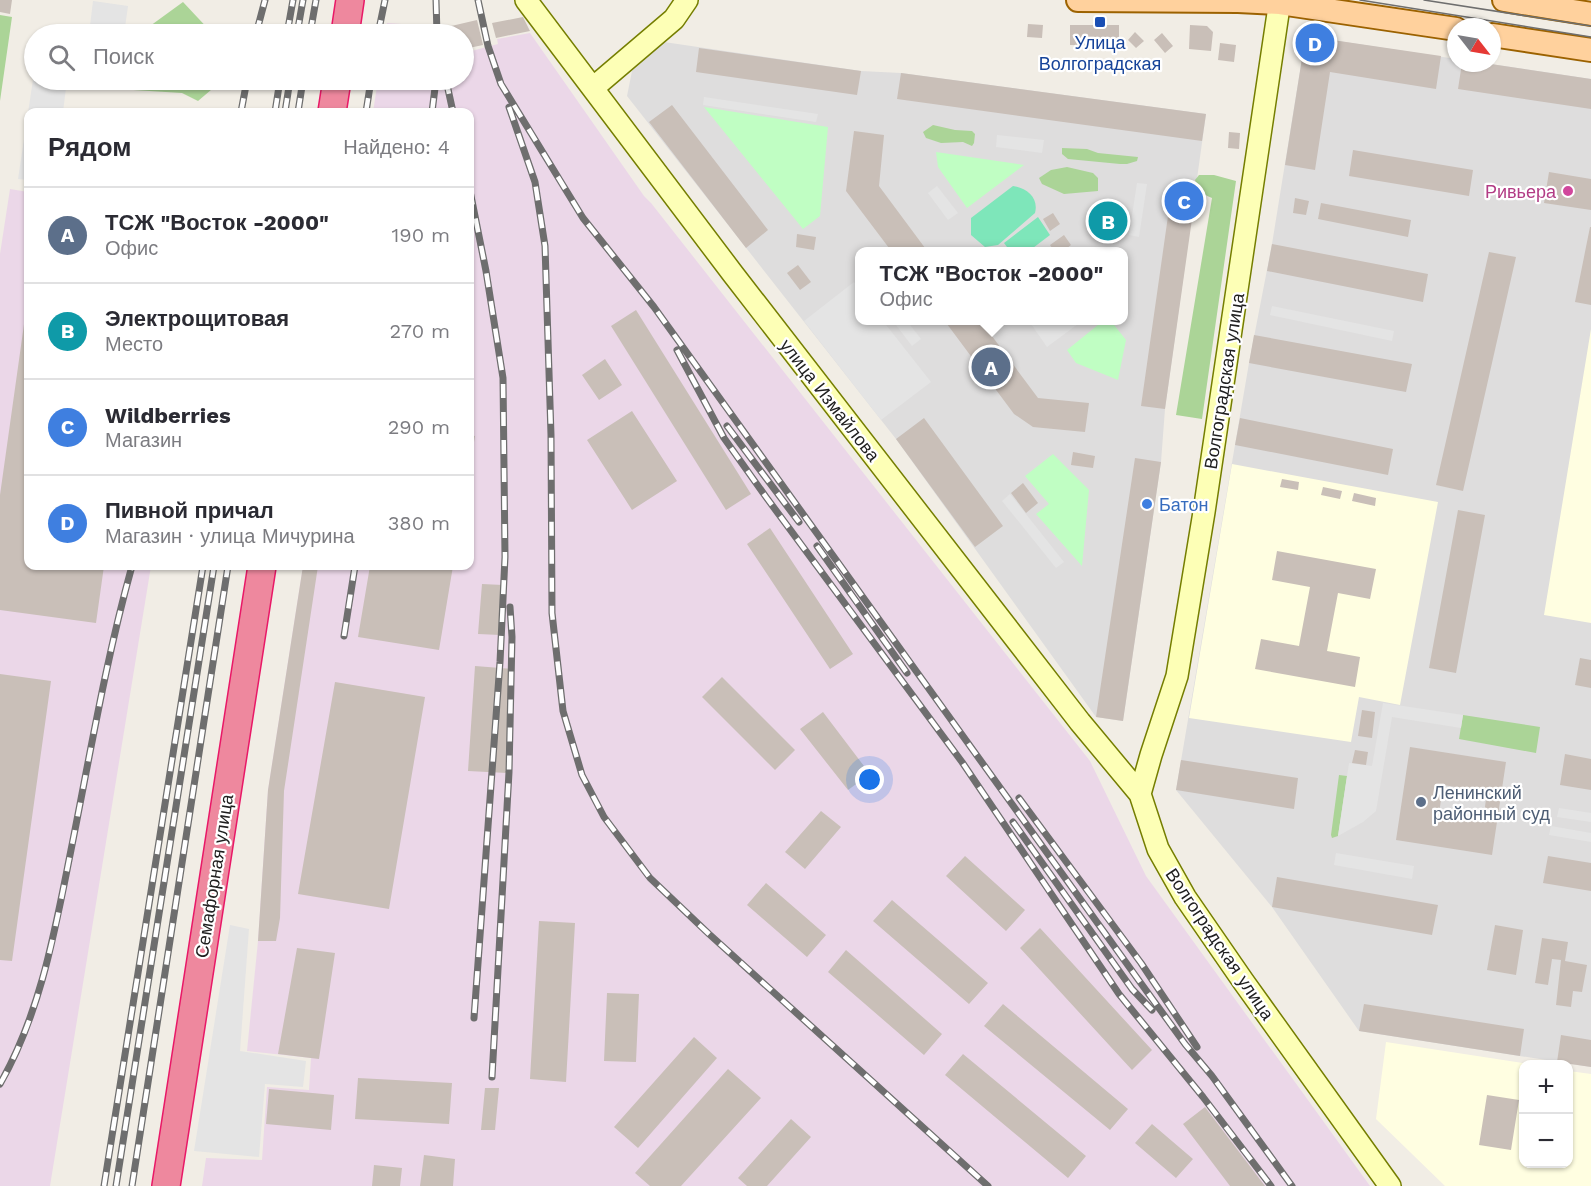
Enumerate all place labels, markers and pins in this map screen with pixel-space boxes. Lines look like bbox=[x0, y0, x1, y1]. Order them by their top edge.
marker: Улица Волгоградская bbox=[1093, 15, 1107, 29]
pin: D bbox=[1296, 20, 1334, 66]
place label: Улица Волгоградская bbox=[1039, 32, 1161, 74]
pin: C bbox=[1164, 178, 1204, 224]
place label: Ривьера bbox=[1485, 181, 1557, 202]
marker: Ривьера bbox=[1561, 184, 1575, 198]
pin: B bbox=[1088, 198, 1128, 244]
pin: A bbox=[972, 344, 1010, 389]
place label: Батон bbox=[1159, 494, 1208, 515]
marker: Батон bbox=[1140, 497, 1154, 511]
place label: Ленинский районный суд bbox=[1433, 782, 1551, 824]
marker: Ленинский районный суд bbox=[1414, 795, 1428, 809]

